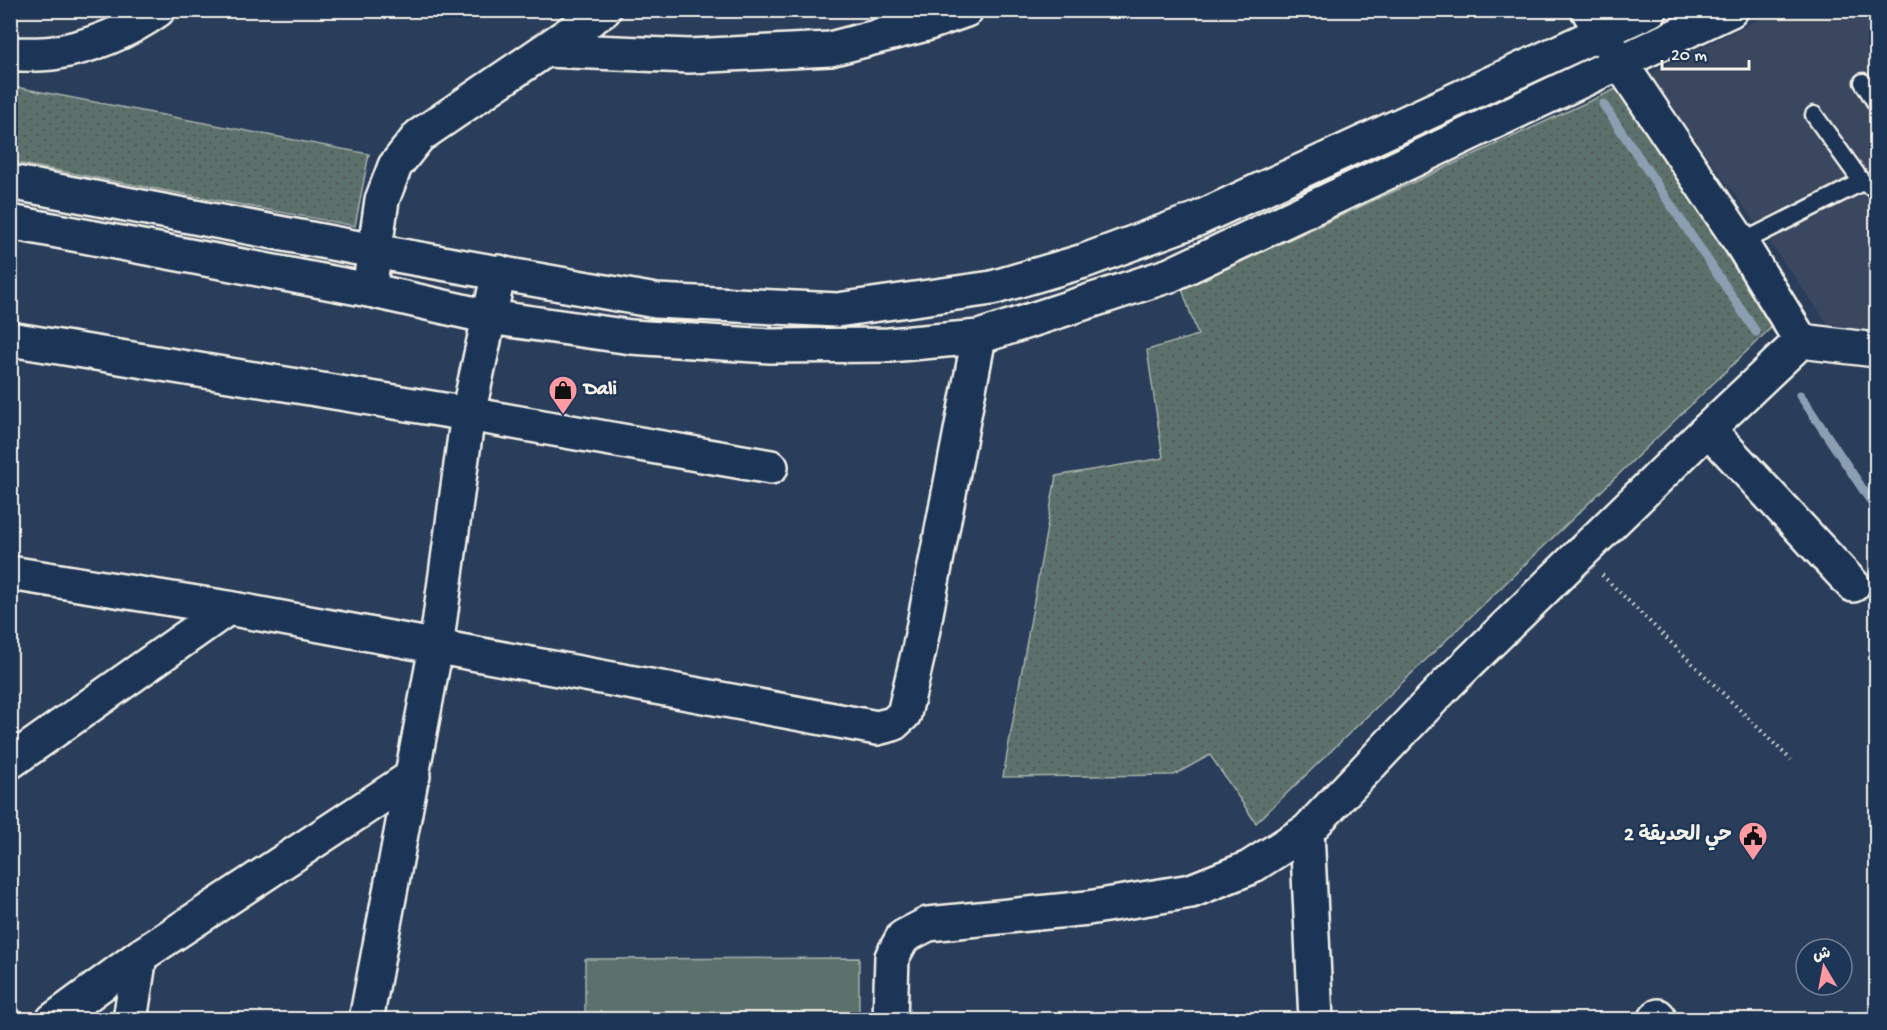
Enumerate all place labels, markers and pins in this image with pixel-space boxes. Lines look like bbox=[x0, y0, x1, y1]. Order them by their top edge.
shop icon: Dali bbox=[547, 374, 579, 416]
place label: Dali bbox=[582, 379, 617, 402]
public building icon: حي الحديقة 2 bbox=[1737, 820, 1769, 862]
place label: حي الحديقة 2 bbox=[1624, 824, 1732, 851]

